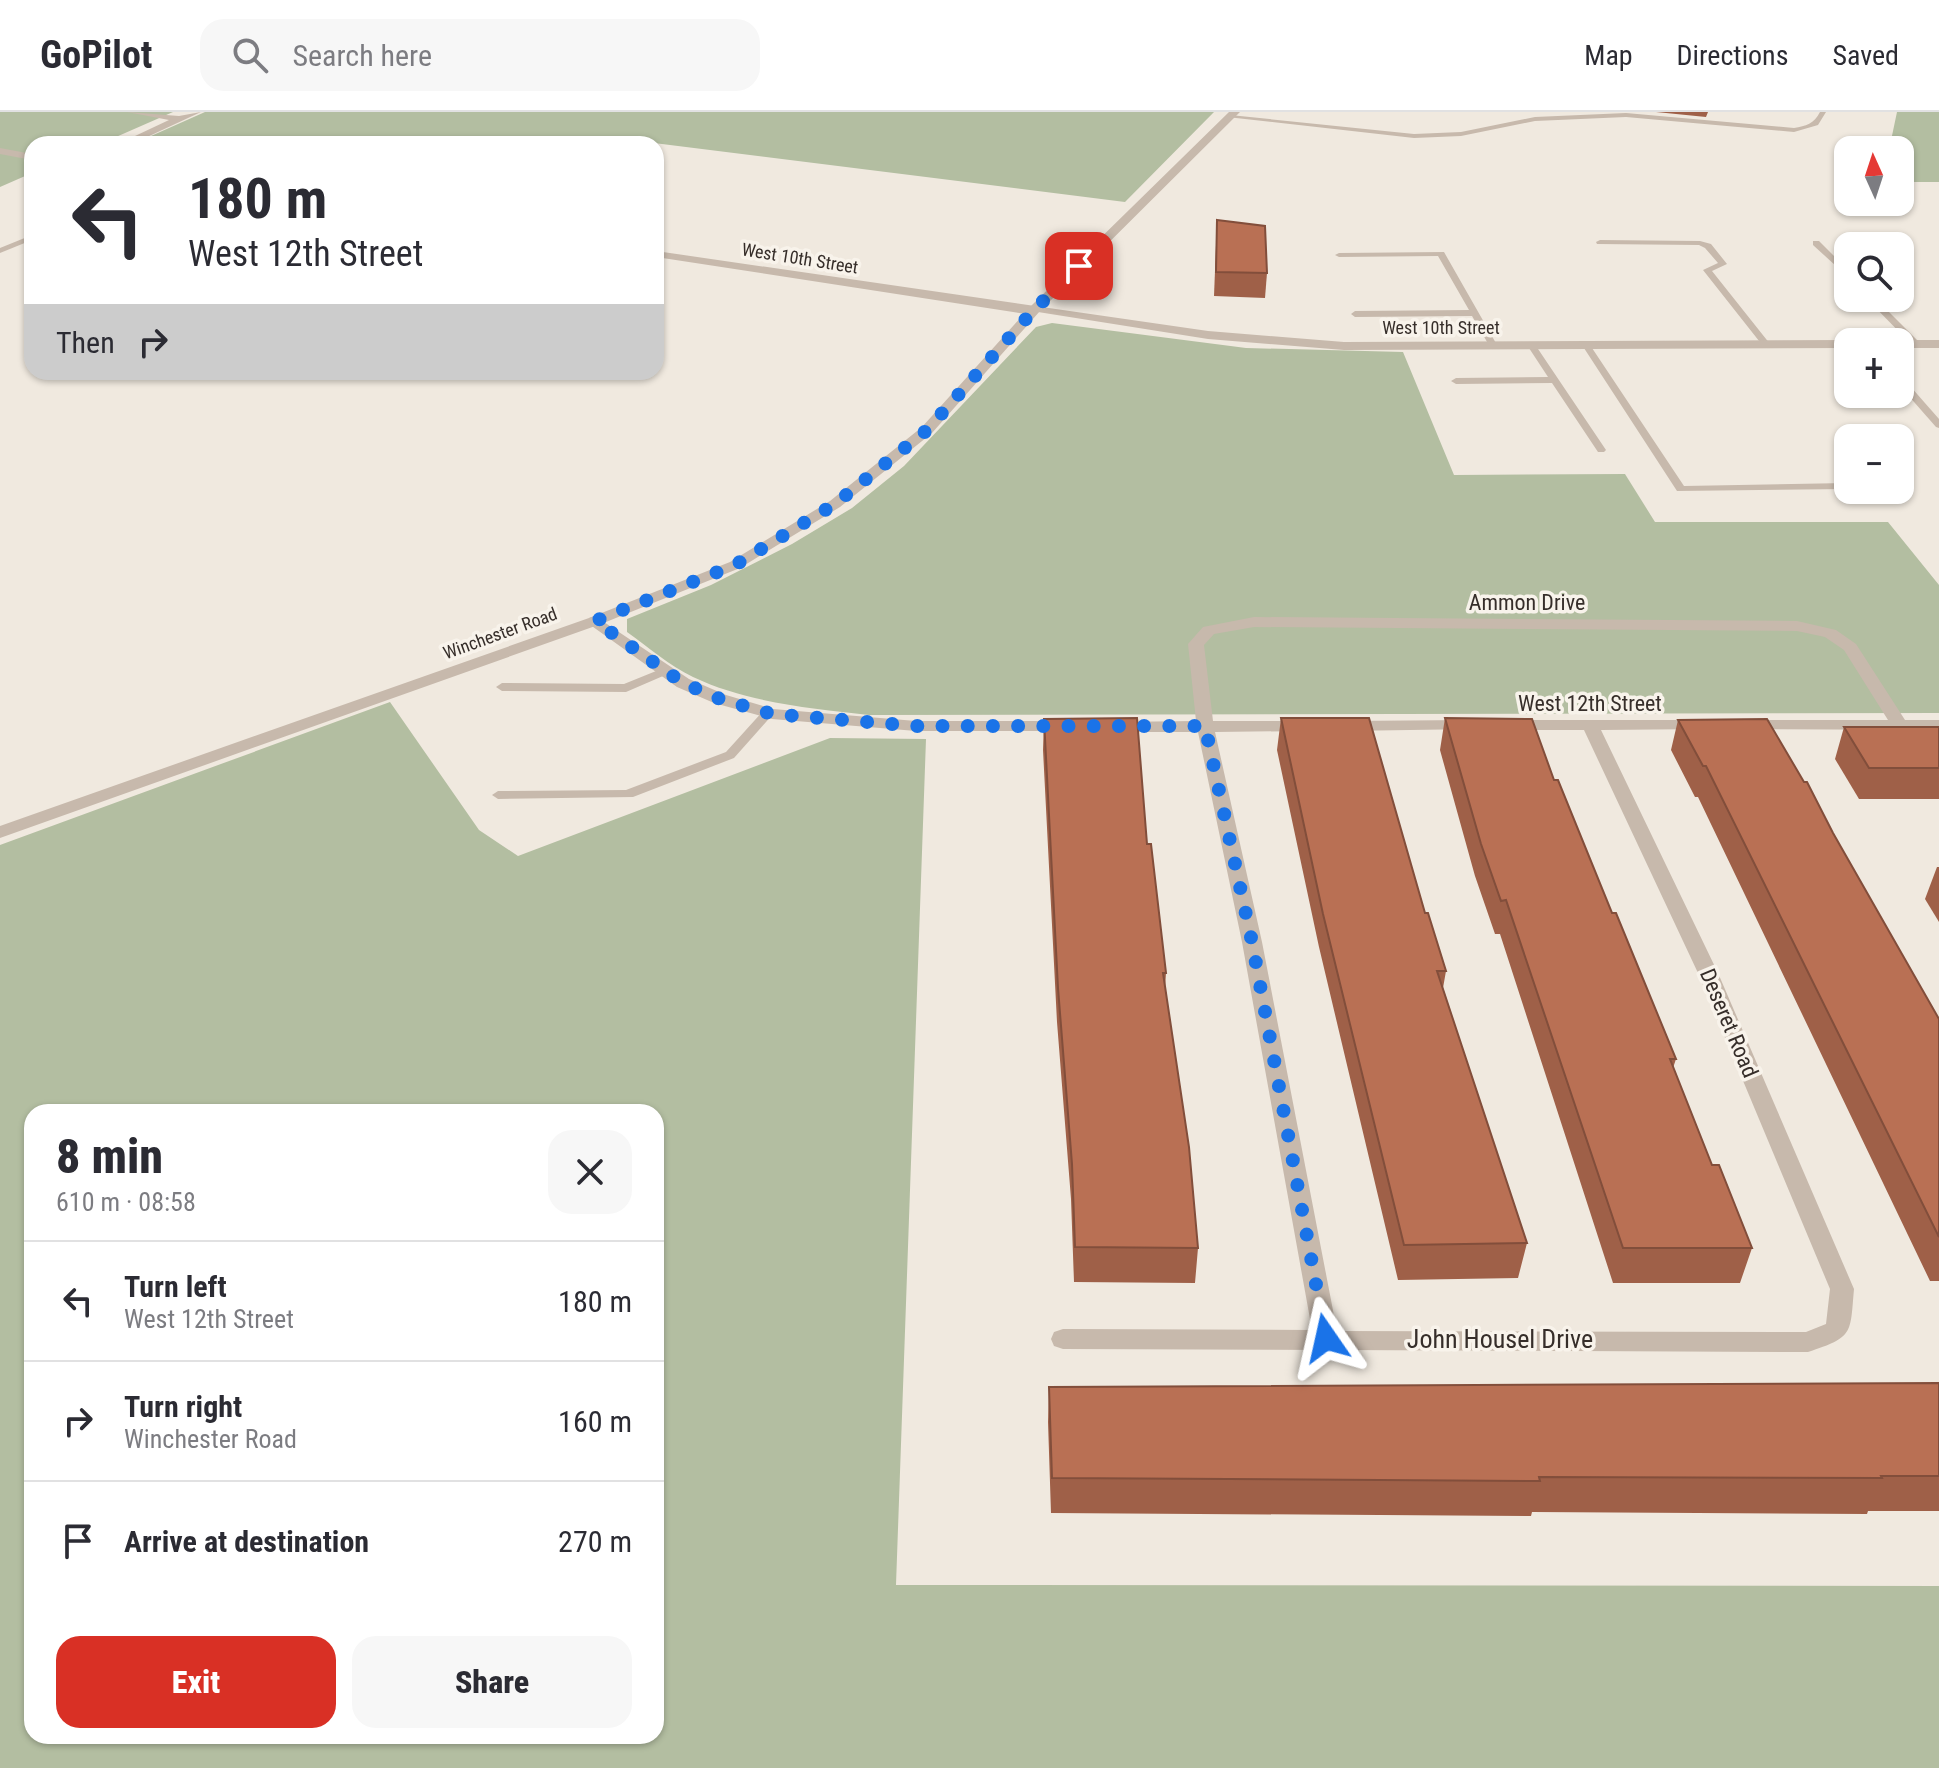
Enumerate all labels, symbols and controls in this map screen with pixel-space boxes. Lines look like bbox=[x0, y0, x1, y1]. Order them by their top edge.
search box bbox=[200, 19, 760, 91]
text: GoPilot bbox=[40, 33, 152, 77]
icon: search bbox=[228, 33, 272, 77]
text: Search here bbox=[292, 38, 432, 73]
text: Map bbox=[1584, 39, 1633, 72]
text: Directions bbox=[1677, 39, 1788, 72]
text: Saved bbox=[1832, 39, 1899, 72]
north arrow bbox=[1834, 136, 1914, 216]
map controls bbox=[1834, 136, 1914, 504]
text: 180 m bbox=[188, 166, 327, 232]
icon: left bbox=[56, 168, 160, 272]
pin bbox=[1045, 232, 1113, 300]
button: search bbox=[1834, 232, 1914, 312]
text: West 12th Street bbox=[188, 233, 423, 275]
street label: West 10th Street bbox=[740, 238, 860, 278]
icon: arrive bbox=[1057, 244, 1101, 288]
street label: West 10th Street bbox=[1382, 317, 1500, 338]
icon: right bbox=[131, 320, 175, 364]
text: Then bbox=[56, 325, 115, 360]
button: + bbox=[1834, 328, 1914, 408]
button: − bbox=[1834, 424, 1914, 504]
street label: Ammon Drive bbox=[1469, 590, 1585, 615]
street label: Winchester Road bbox=[440, 603, 560, 663]
street label: West 12th Street bbox=[1518, 691, 1662, 716]
street label: Deseret Road bbox=[1695, 965, 1763, 1081]
text: 8 min bbox=[56, 1128, 163, 1185]
button: close bbox=[548, 1130, 632, 1214]
text: 610 m · 08:58 bbox=[56, 1187, 196, 1217]
text: Turn left bbox=[124, 1269, 227, 1304]
icon: left bbox=[56, 1279, 100, 1323]
text: 180 m bbox=[558, 1284, 632, 1319]
position arrow bbox=[1284, 1296, 1368, 1380]
text: West 12th Street bbox=[124, 1304, 294, 1334]
street label: John Housel Drive bbox=[1407, 1324, 1593, 1354]
text: Turn right bbox=[124, 1389, 242, 1424]
icon: right bbox=[56, 1399, 100, 1443]
text: 160 m bbox=[558, 1404, 632, 1439]
text: Winchester Road bbox=[124, 1424, 297, 1454]
icon: arrive bbox=[56, 1519, 100, 1563]
text: Arrive at destination bbox=[124, 1524, 369, 1559]
text: 270 m bbox=[558, 1524, 632, 1559]
button: Exit bbox=[56, 1636, 336, 1728]
button: Share bbox=[352, 1636, 632, 1728]

